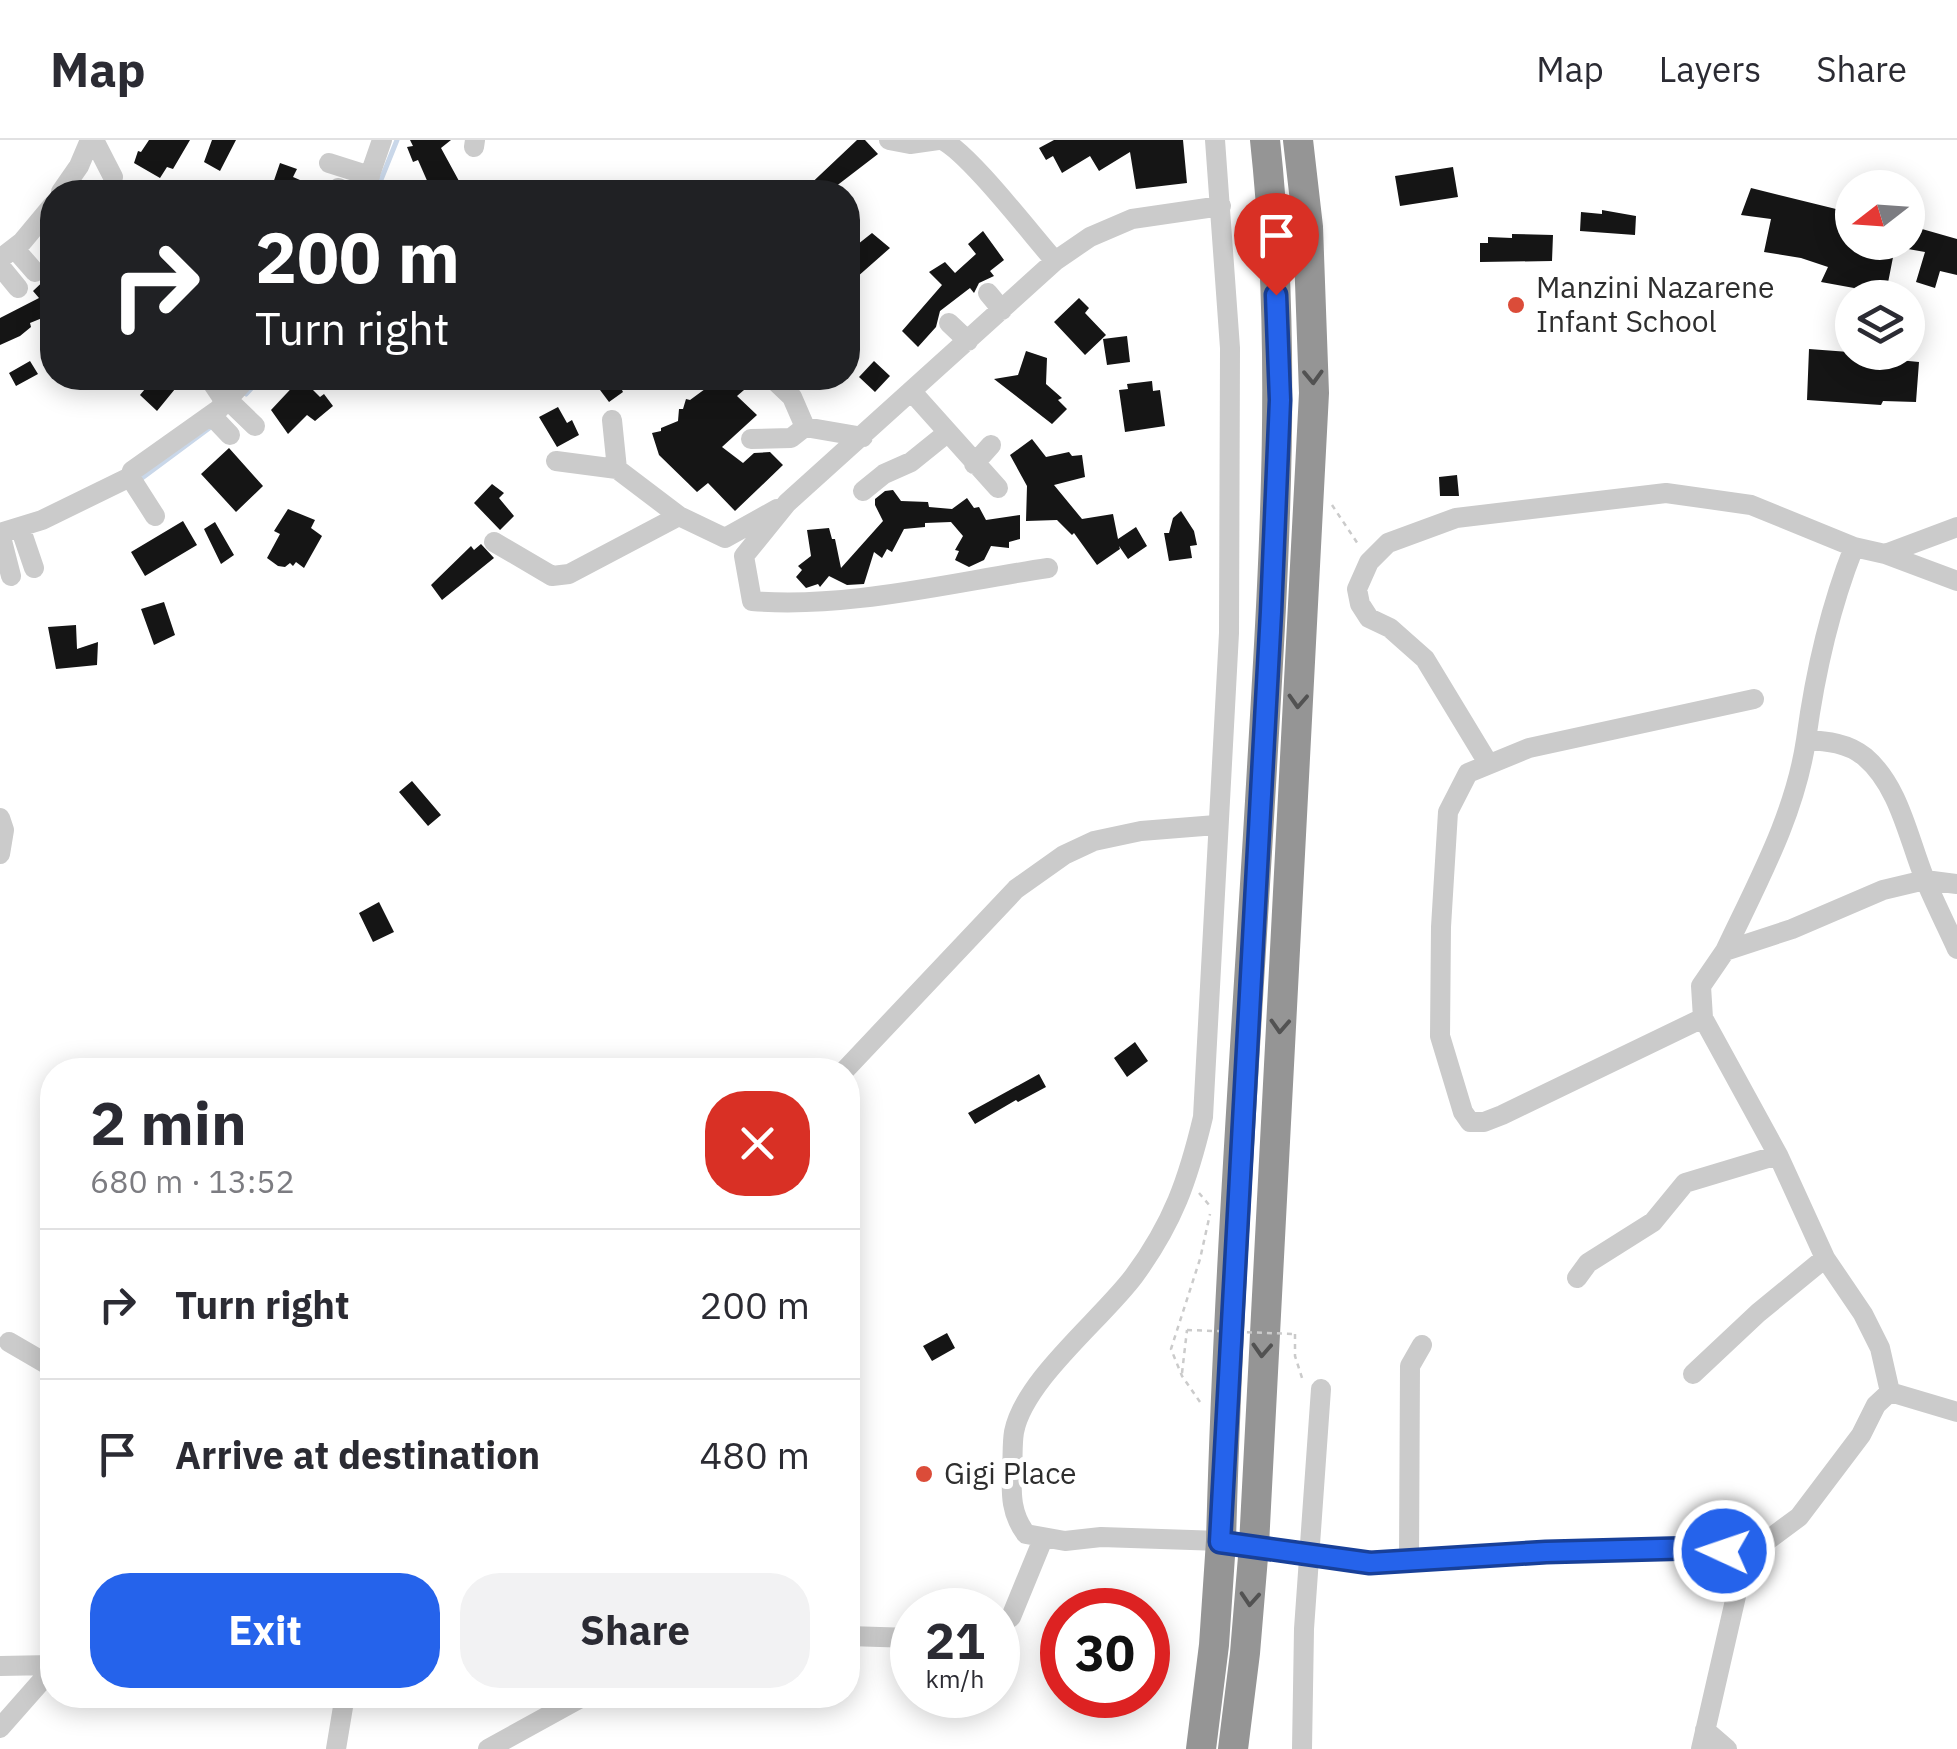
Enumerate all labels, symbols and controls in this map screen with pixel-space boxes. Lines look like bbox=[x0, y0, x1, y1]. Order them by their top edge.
text: Map bbox=[50, 38, 146, 100]
text: Map bbox=[1536, 46, 1604, 92]
text: Layers bbox=[1659, 46, 1761, 92]
text: Share bbox=[1816, 46, 1907, 92]
north arrow bbox=[1835, 170, 1925, 260]
map controls bbox=[1835, 170, 1925, 370]
pin bbox=[1234, 193, 1319, 296]
icon: arrive bbox=[1249, 208, 1304, 263]
text: 200 m bbox=[255, 211, 460, 302]
icon: right bbox=[90, 220, 220, 350]
place label: Manzini Nazarene Infant School bbox=[1536, 267, 1774, 340]
button: layers bbox=[1835, 280, 1925, 370]
marker: Manzini Nazarene Infant School bbox=[1505, 294, 1527, 316]
text: Turn right bbox=[255, 299, 450, 357]
one-way arrow bbox=[1303, 369, 1324, 385]
one-way arrow bbox=[1288, 694, 1309, 710]
one-way arrow bbox=[1270, 1018, 1291, 1034]
text: 2 min bbox=[90, 1083, 247, 1162]
button: close bbox=[705, 1091, 810, 1196]
text: 680 m · 13:52 bbox=[90, 1160, 295, 1202]
icon: right bbox=[90, 1277, 145, 1332]
text: Turn right bbox=[175, 1280, 350, 1329]
text: 200 m bbox=[699, 1280, 810, 1329]
one-way arrow bbox=[1252, 1343, 1273, 1359]
icon: arrive bbox=[90, 1427, 145, 1482]
text: Arrive at destination bbox=[175, 1430, 540, 1479]
text: 480 m bbox=[699, 1430, 810, 1479]
place label: Gigi Place bbox=[944, 1453, 1077, 1492]
marker: Gigi Place bbox=[913, 1463, 935, 1485]
position arrow bbox=[1672, 1499, 1776, 1603]
button: Exit bbox=[90, 1573, 440, 1688]
button: Share bbox=[460, 1573, 810, 1688]
speed limit sign: 30 bbox=[1040, 1588, 1170, 1718]
one-way arrow bbox=[1239, 1592, 1261, 1608]
text: 21 bbox=[925, 1608, 985, 1673]
text: km/h bbox=[926, 1662, 984, 1695]

